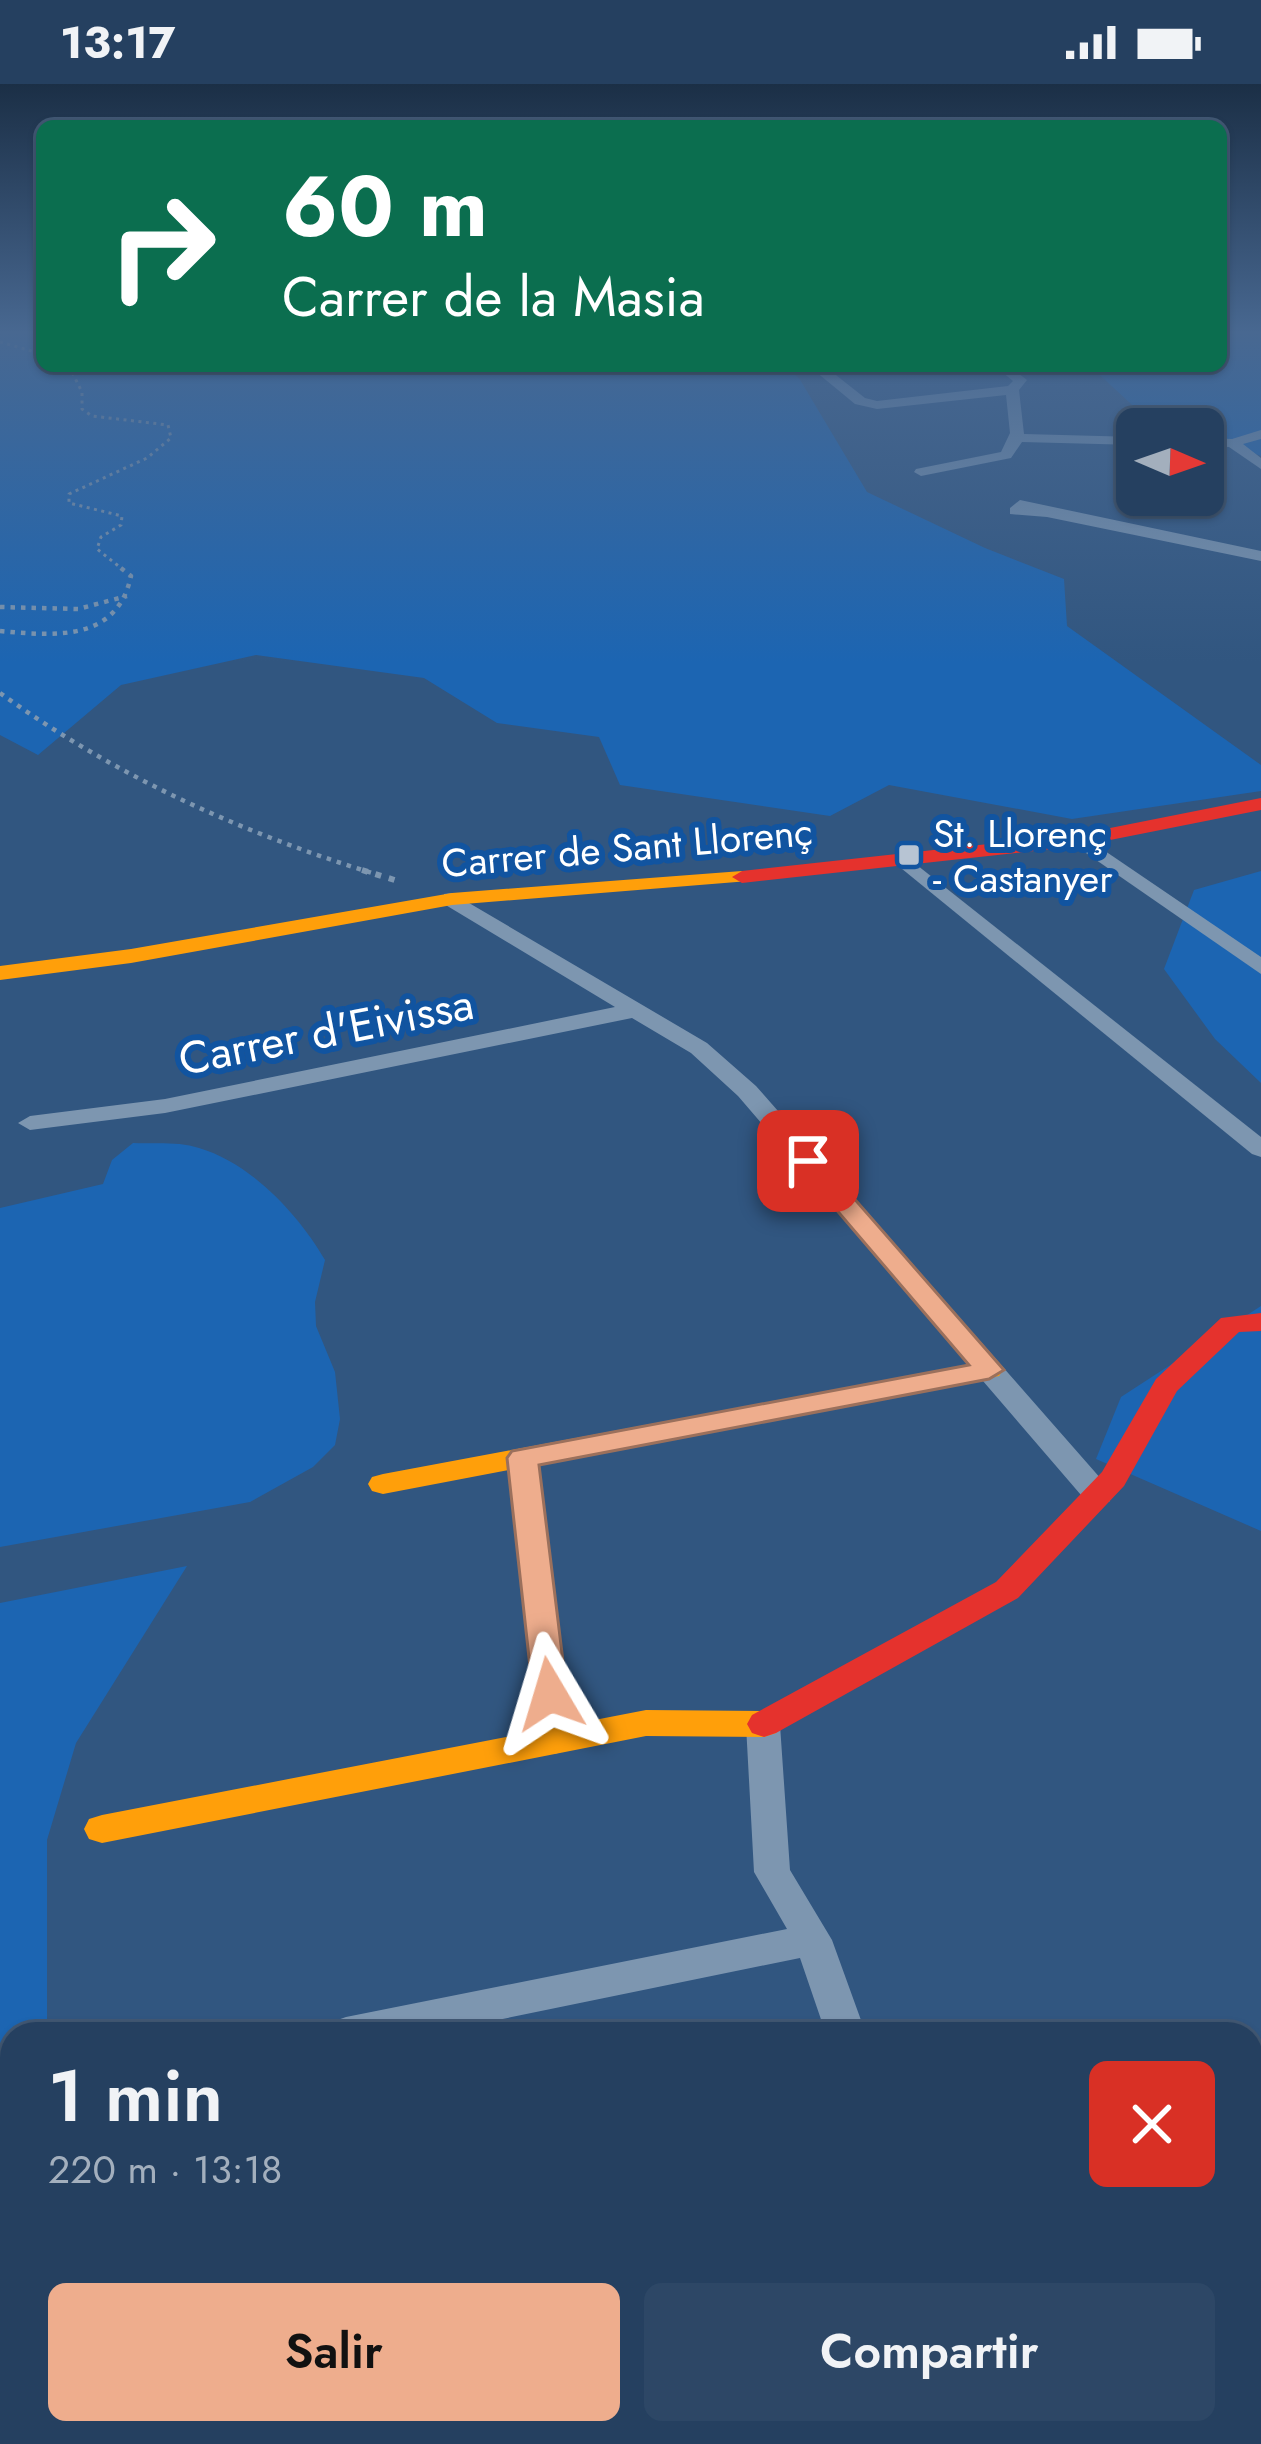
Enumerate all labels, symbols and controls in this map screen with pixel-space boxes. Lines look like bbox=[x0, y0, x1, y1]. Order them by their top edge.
text: 13:17 bbox=[60, 10, 175, 75]
text: 60 m bbox=[282, 146, 488, 268]
icon: right bbox=[84, 168, 240, 324]
text: Carrer de la Masia bbox=[282, 258, 705, 336]
north arrow bbox=[1116, 408, 1224, 516]
map controls bbox=[1116, 408, 1224, 516]
street label: Carrer de Sant Llorenç bbox=[439, 803, 815, 892]
place label: St. Llorenç - Castanyer bbox=[933, 805, 1113, 907]
marker: St. Llorenç - Castanyer bbox=[896, 842, 922, 868]
street label: Carrer d'Eivissa bbox=[173, 971, 479, 1092]
pin bbox=[757, 1110, 859, 1212]
icon: arrive bbox=[775, 1128, 841, 1194]
position arrow bbox=[487, 1631, 613, 1757]
text: 1 min bbox=[48, 2044, 223, 2148]
button: close bbox=[1089, 2061, 1215, 2187]
text: 220 m · 13:18 bbox=[48, 2141, 282, 2198]
button: Salir bbox=[48, 2283, 620, 2421]
button: Compartir bbox=[644, 2283, 1215, 2421]

